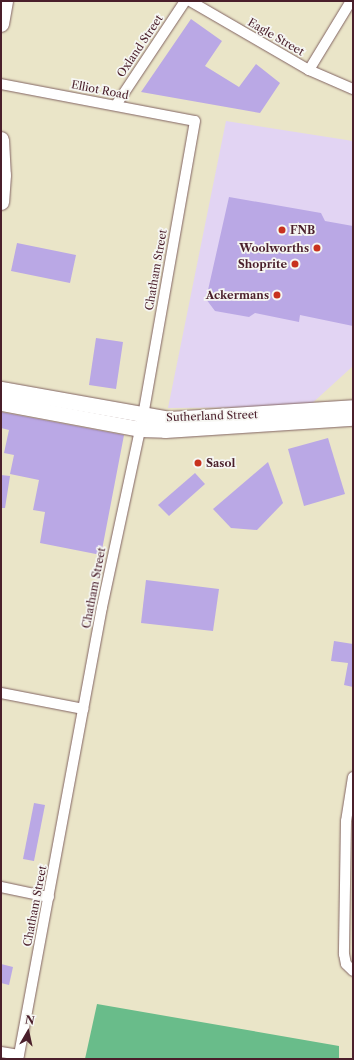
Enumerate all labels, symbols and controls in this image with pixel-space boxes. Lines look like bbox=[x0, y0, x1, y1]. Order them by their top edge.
street label: Oxland Street bbox=[114, 12, 166, 80]
street label: Eagle Street bbox=[246, 16, 306, 58]
street label: Elliot Road bbox=[70, 78, 130, 102]
place label: FNB bbox=[290, 223, 315, 237]
marker: FNB bbox=[277, 225, 287, 235]
street label: Chatham Street bbox=[142, 228, 170, 312]
place label: Woolworths bbox=[239, 241, 309, 255]
marker: Woolworths bbox=[312, 243, 322, 253]
place label: Shoprite bbox=[238, 257, 287, 271]
marker: Shoprite bbox=[290, 259, 300, 269]
place label: Ackermans bbox=[206, 288, 269, 302]
marker: Ackermans bbox=[272, 290, 282, 300]
street label: Sutherland Street bbox=[166, 408, 258, 424]
place label: Sasol bbox=[206, 456, 235, 470]
marker: Sasol bbox=[193, 458, 203, 468]
street label: Chatham Street bbox=[80, 546, 108, 630]
street label: Chatham Street bbox=[21, 864, 49, 948]
north arrow bbox=[8, 1012, 48, 1052]
text: N bbox=[24, 1012, 36, 1028]

